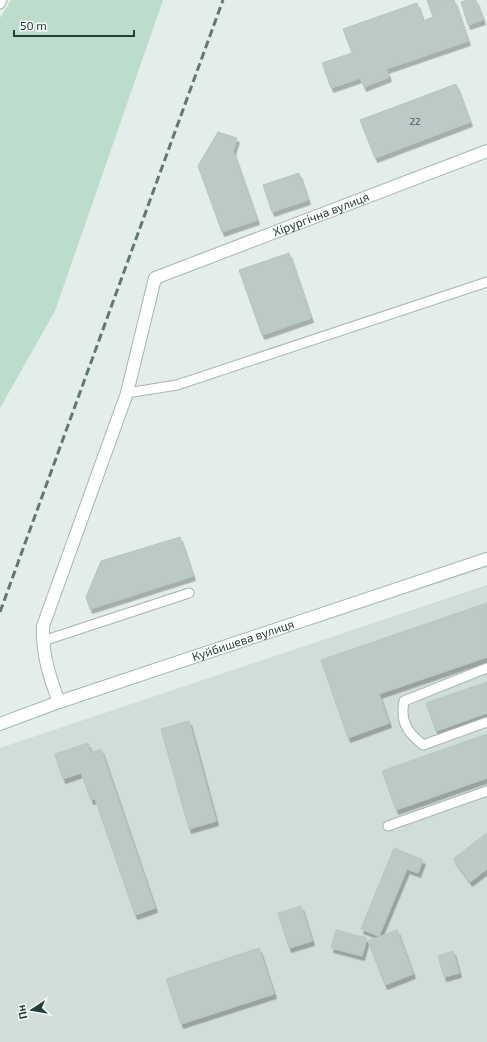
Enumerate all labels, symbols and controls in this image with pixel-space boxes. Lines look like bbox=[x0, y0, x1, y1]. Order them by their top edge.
scale bar bbox=[14, 12, 134, 38]
text: 50 m bbox=[20, 18, 47, 32]
house number: 22 bbox=[409, 115, 421, 127]
street label: Хірургічна вулиця bbox=[271, 189, 371, 238]
street label: Куйбишева вулиця bbox=[190, 616, 295, 663]
north arrow bbox=[12, 990, 52, 1030]
text: Пн bbox=[14, 1004, 30, 1021]

